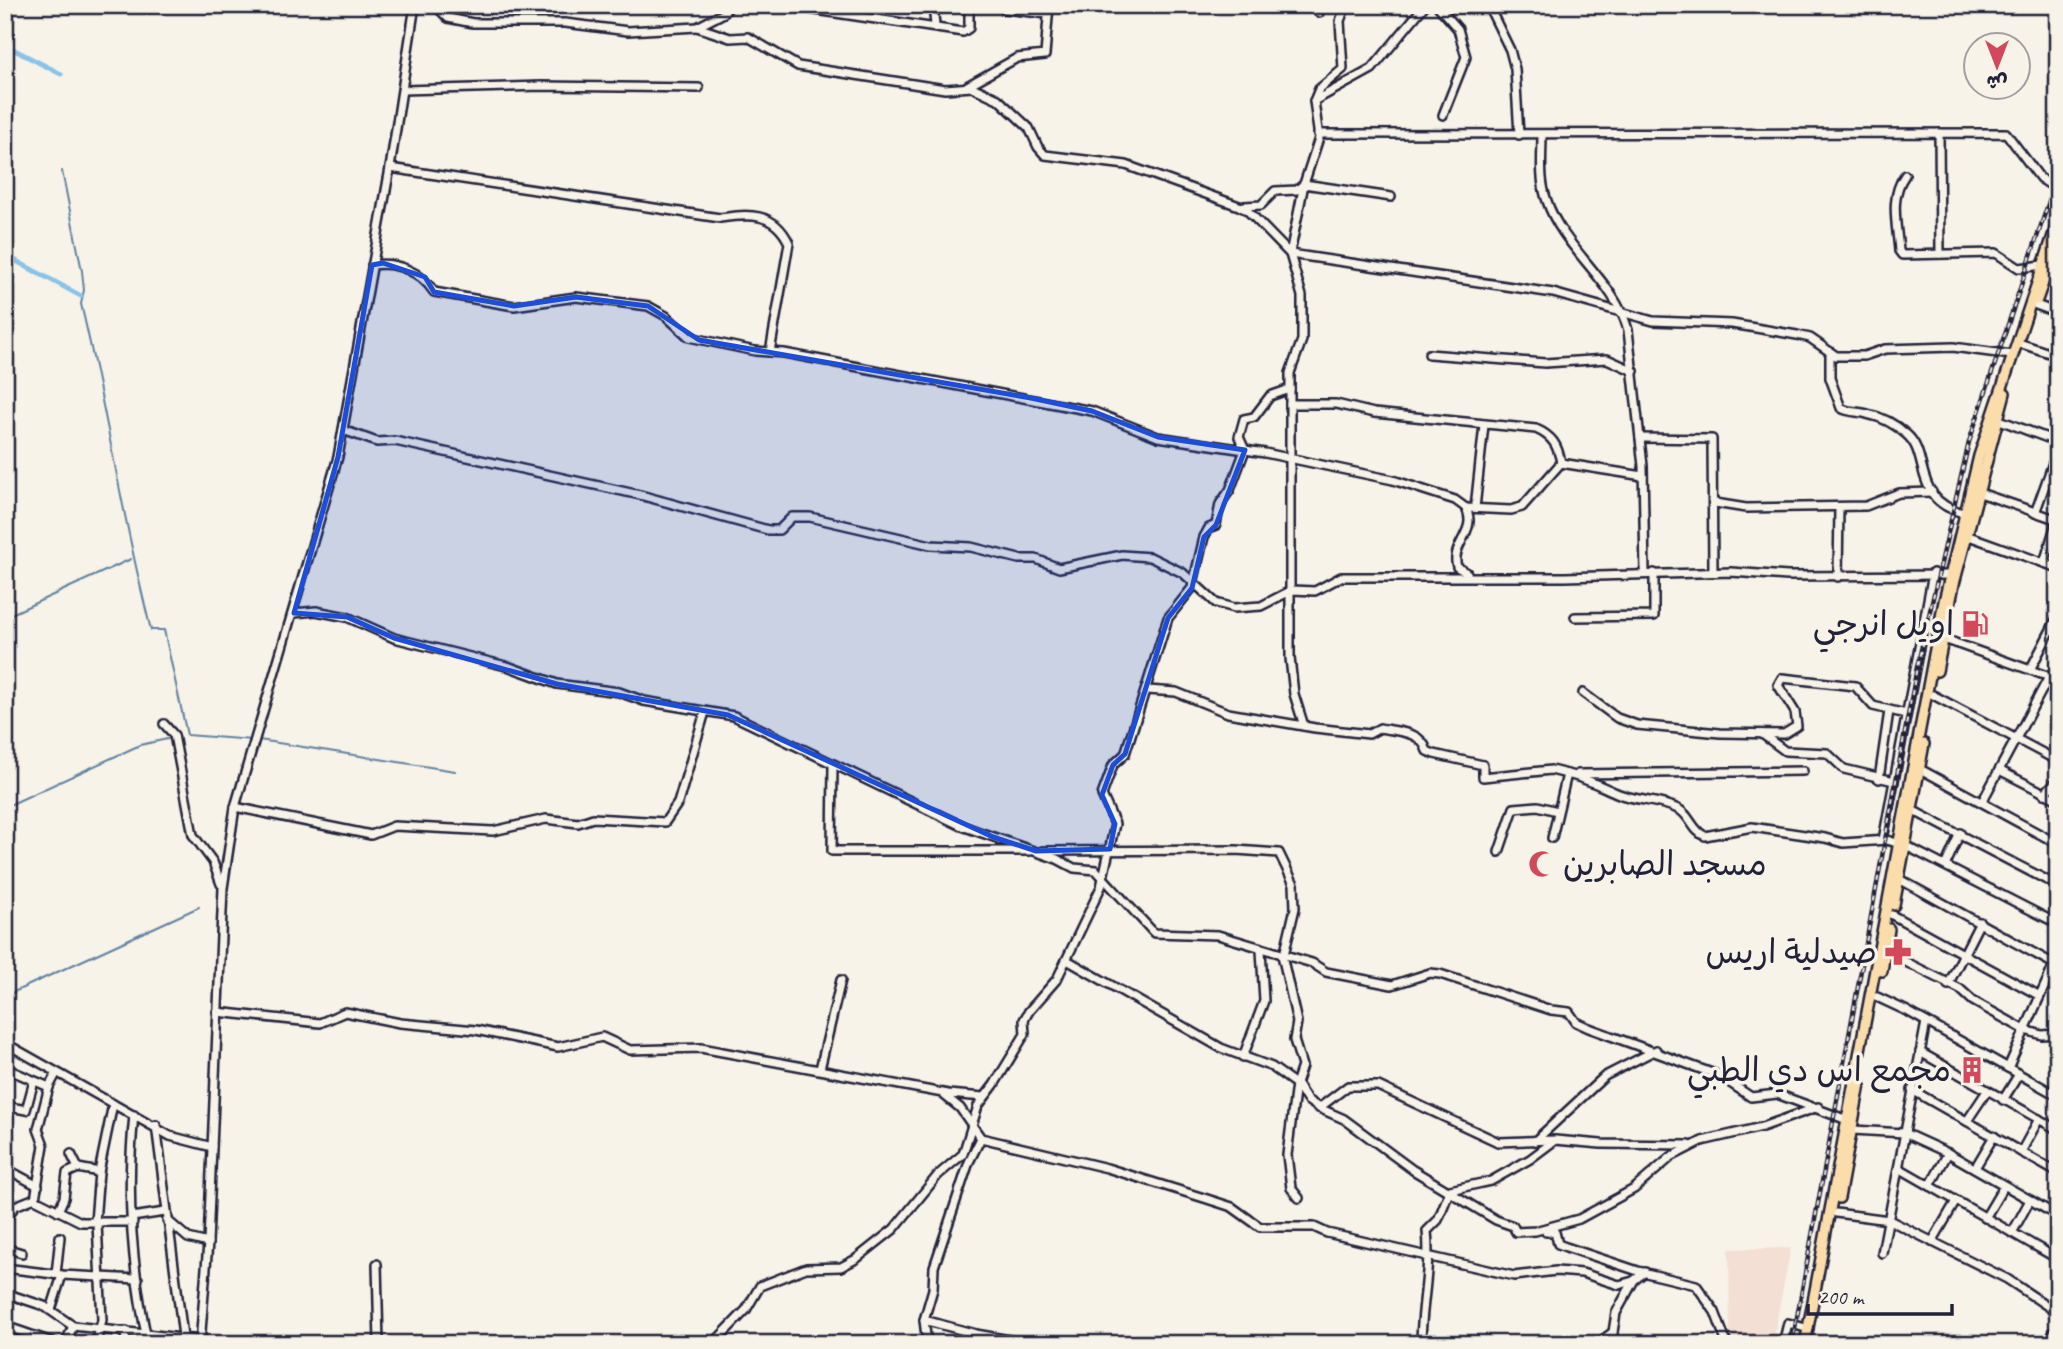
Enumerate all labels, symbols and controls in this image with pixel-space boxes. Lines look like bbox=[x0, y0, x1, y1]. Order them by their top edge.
north arrow bbox=[1962, 32, 2032, 102]
text: ش bbox=[1986, 70, 2007, 94]
place label: اويل انرجي bbox=[1813, 603, 1954, 653]
fuel station icon: اويل انرجي bbox=[1960, 609, 1990, 639]
place label: مسجد الصابرين bbox=[1563, 843, 1767, 885]
mosque icon: مسجد الصابرين bbox=[1527, 849, 1557, 879]
place label: صيدلية اريس bbox=[1706, 931, 1877, 973]
pharmacy icon: صيدلية اريس bbox=[1883, 937, 1913, 967]
place label: مجمع اس دي الطبي bbox=[1687, 1049, 1951, 1099]
building icon: مجمع اس دي الطبي bbox=[1957, 1055, 1987, 1085]
scale bar bbox=[1808, 1272, 1951, 1316]
text: 200 m bbox=[1818, 1284, 1865, 1310]

